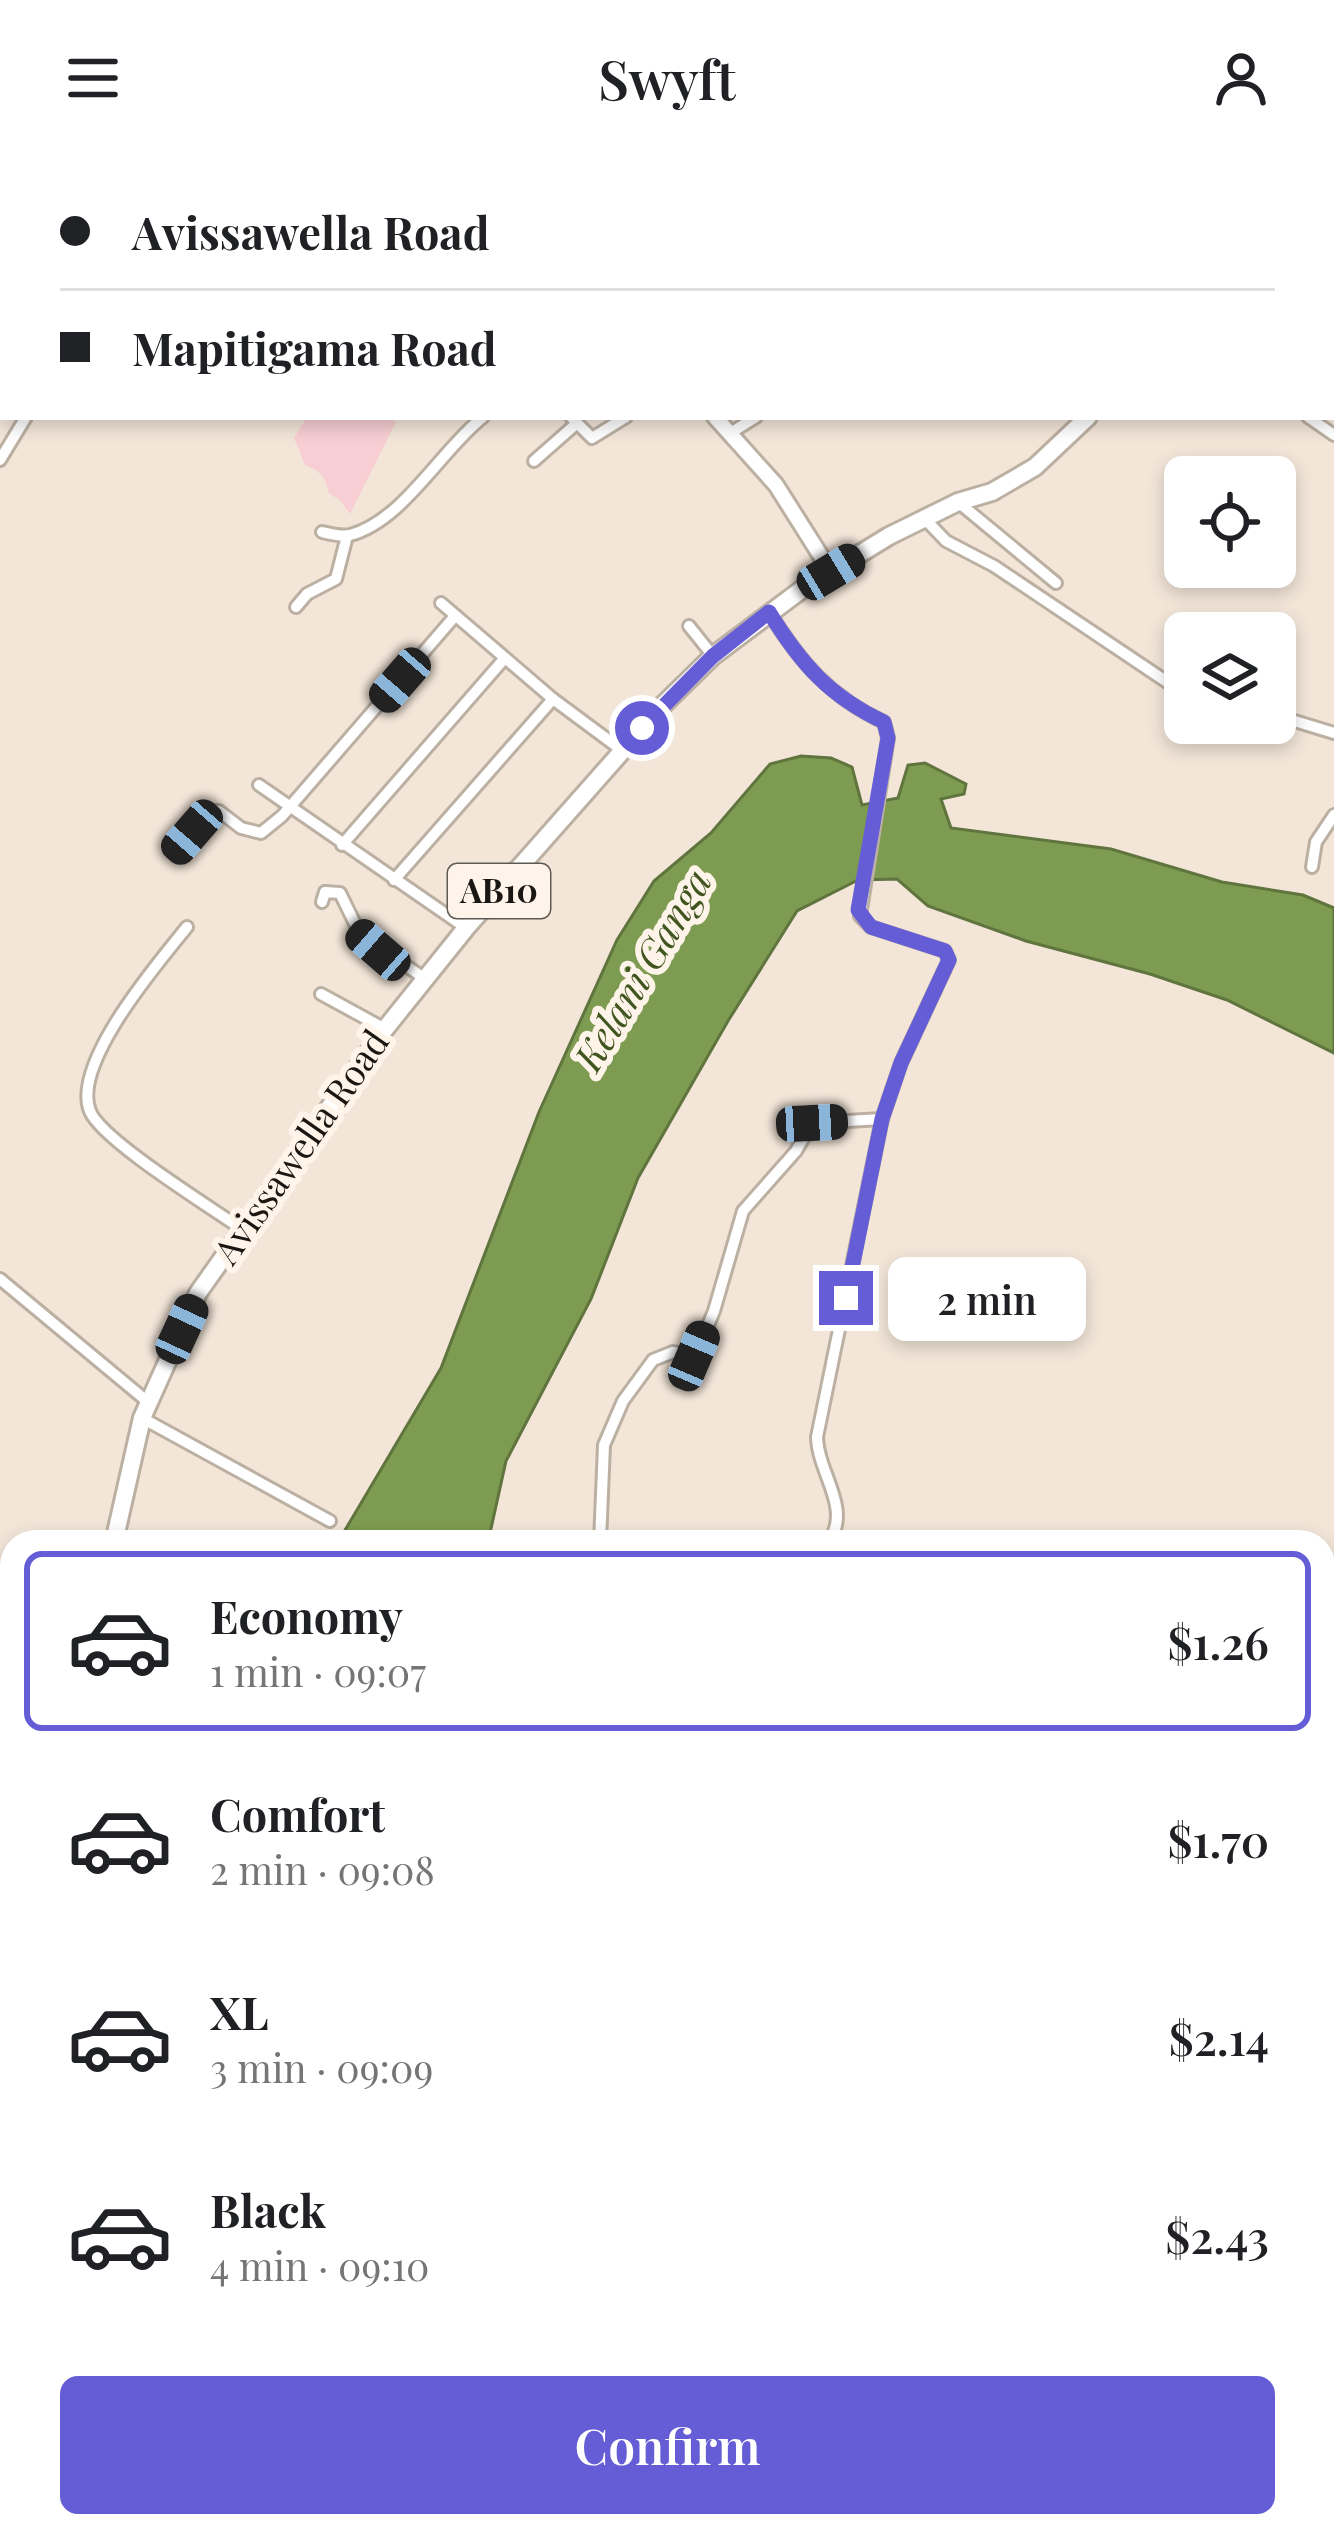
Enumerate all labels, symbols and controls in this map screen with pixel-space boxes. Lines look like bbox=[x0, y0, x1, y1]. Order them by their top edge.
text: Swyft bbox=[598, 42, 736, 114]
icon: menu bbox=[60, 45, 126, 111]
icon: person bbox=[1208, 45, 1274, 111]
text: Avissawella Road bbox=[132, 201, 490, 261]
text: Mapitigama Road bbox=[132, 317, 497, 377]
map controls bbox=[1164, 456, 1296, 744]
button: locate bbox=[1164, 456, 1296, 588]
car bbox=[791, 538, 871, 606]
button: layers bbox=[1164, 612, 1296, 744]
car bbox=[363, 641, 437, 719]
route start bbox=[615, 701, 669, 755]
car bbox=[155, 793, 229, 871]
water label: Kelani Ganga bbox=[560, 859, 722, 1081]
road number: AB10 bbox=[448, 864, 550, 918]
car bbox=[339, 913, 417, 987]
street label: Avissawella Road bbox=[200, 1019, 398, 1273]
car bbox=[775, 1103, 849, 1143]
callout: 2 min bbox=[888, 1256, 1086, 1340]
route end bbox=[819, 1271, 873, 1325]
text: 2 min bbox=[937, 1273, 1037, 1325]
car bbox=[150, 1289, 214, 1369]
car bbox=[663, 1316, 725, 1396]
text: Economy bbox=[210, 1585, 403, 1645]
icon: car bbox=[66, 1587, 174, 1695]
text: $1.26 bbox=[1167, 1611, 1269, 1671]
text: 1 min · 09:07 bbox=[210, 1645, 426, 1697]
text: Comfort bbox=[210, 1783, 385, 1843]
icon: car bbox=[66, 1785, 174, 1893]
text: $1.70 bbox=[1167, 1809, 1269, 1869]
text: 2 min · 09:08 bbox=[210, 1843, 435, 1895]
text: XL bbox=[210, 1981, 269, 2041]
icon: car bbox=[66, 1983, 174, 2091]
text: $2.14 bbox=[1169, 2007, 1269, 2067]
text: 3 min · 09:09 bbox=[210, 2041, 433, 2093]
text: Black bbox=[210, 2179, 326, 2239]
icon: car bbox=[66, 2181, 174, 2289]
text: $2.43 bbox=[1165, 2205, 1269, 2265]
text: 4 min · 09:10 bbox=[210, 2239, 430, 2291]
button: Confirm bbox=[60, 2376, 1275, 2514]

